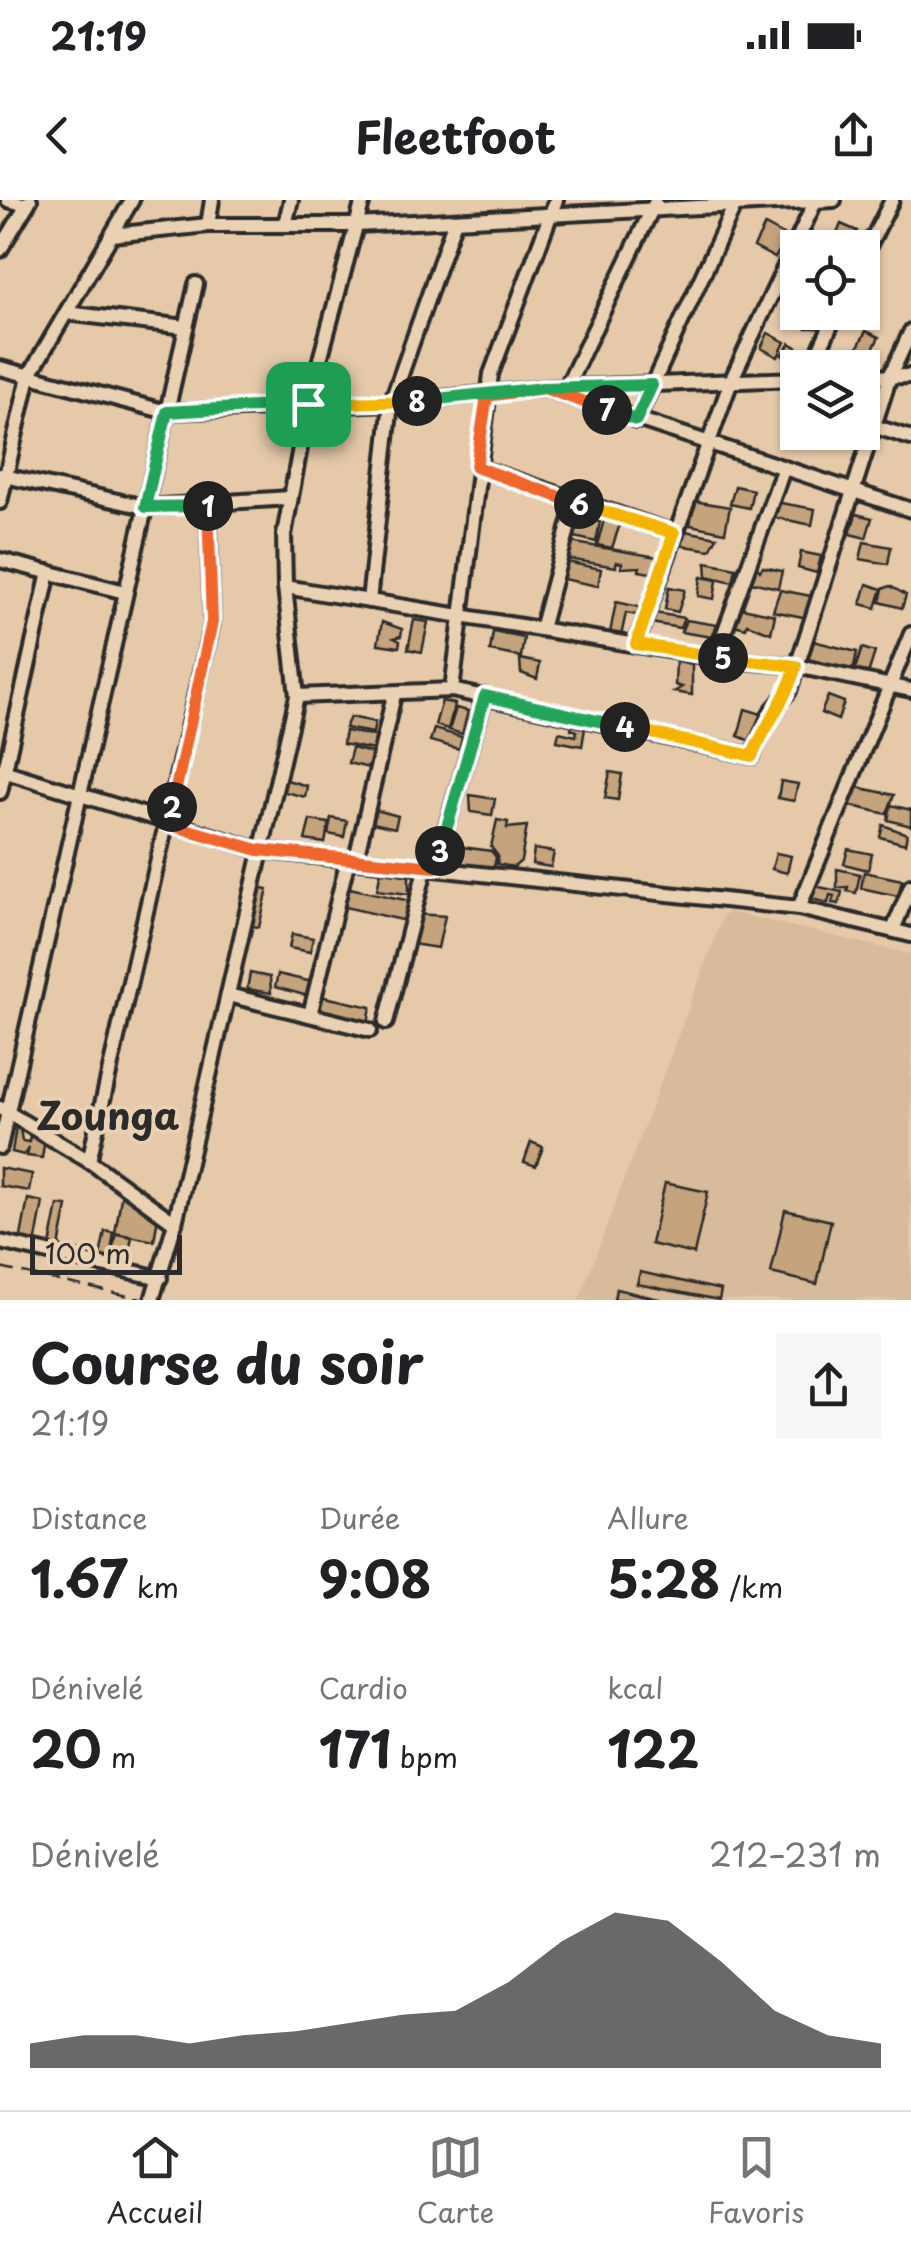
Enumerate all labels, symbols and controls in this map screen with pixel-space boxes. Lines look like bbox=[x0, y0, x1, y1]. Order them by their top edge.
text: 21:19 bbox=[50, 7, 147, 64]
text: Fleetfoot bbox=[355, 101, 556, 169]
icon: back bbox=[30, 108, 85, 163]
icon: share bbox=[826, 108, 881, 163]
map controls bbox=[780, 230, 880, 450]
button: locate bbox=[780, 230, 880, 330]
button: layers bbox=[780, 350, 880, 450]
pin bbox=[266, 362, 351, 447]
pin: 8 bbox=[392, 376, 442, 426]
icon: arrive bbox=[281, 377, 336, 432]
text: 8 bbox=[408, 379, 426, 422]
pin: 7 bbox=[582, 385, 632, 435]
text: 7 bbox=[599, 388, 615, 431]
pin: 6 bbox=[554, 479, 604, 529]
pin: 1 bbox=[183, 481, 233, 531]
text: 6 bbox=[569, 482, 589, 525]
text: 1 bbox=[201, 484, 215, 527]
pin: 5 bbox=[698, 633, 748, 683]
text: 5 bbox=[714, 636, 732, 679]
pin: 4 bbox=[600, 702, 650, 752]
text: 4 bbox=[615, 705, 635, 748]
pin: 2 bbox=[147, 782, 197, 832]
text: 2 bbox=[162, 785, 182, 828]
pin: 3 bbox=[415, 826, 465, 876]
text: 3 bbox=[431, 829, 449, 872]
district label: Zounga bbox=[37, 1086, 180, 1143]
scale bar bbox=[30, 1230, 182, 1274]
text: 100 m bbox=[45, 1231, 131, 1274]
text: Course du soir bbox=[30, 1320, 424, 1403]
button: share bbox=[776, 1333, 881, 1438]
text: 21:19 bbox=[30, 1399, 109, 1447]
text: Distance bbox=[30, 1496, 148, 1539]
text: Durée bbox=[319, 1496, 401, 1539]
text: Allure bbox=[607, 1496, 689, 1539]
text: 1.67 bbox=[30, 1539, 128, 1615]
text: 9:08 bbox=[319, 1539, 432, 1615]
text: 5:28 bbox=[607, 1539, 720, 1615]
text: km bbox=[128, 1565, 179, 1608]
text: /km bbox=[720, 1565, 783, 1608]
text: Dénivelé bbox=[30, 1666, 144, 1709]
text: Cardio bbox=[319, 1666, 408, 1709]
text: kcal bbox=[607, 1666, 663, 1709]
text: 20 bbox=[30, 1709, 102, 1785]
text: 171 bbox=[319, 1709, 391, 1785]
text: 122 bbox=[607, 1709, 699, 1785]
text: m bbox=[102, 1735, 136, 1778]
text: bpm bbox=[391, 1735, 458, 1778]
text: Dénivelé bbox=[30, 1830, 160, 1878]
text: 212–231 m bbox=[709, 1830, 881, 1878]
tab: Accueil bbox=[107, 2130, 203, 2233]
tab: Carte bbox=[417, 2130, 494, 2233]
tab: Favoris bbox=[708, 2130, 804, 2233]

